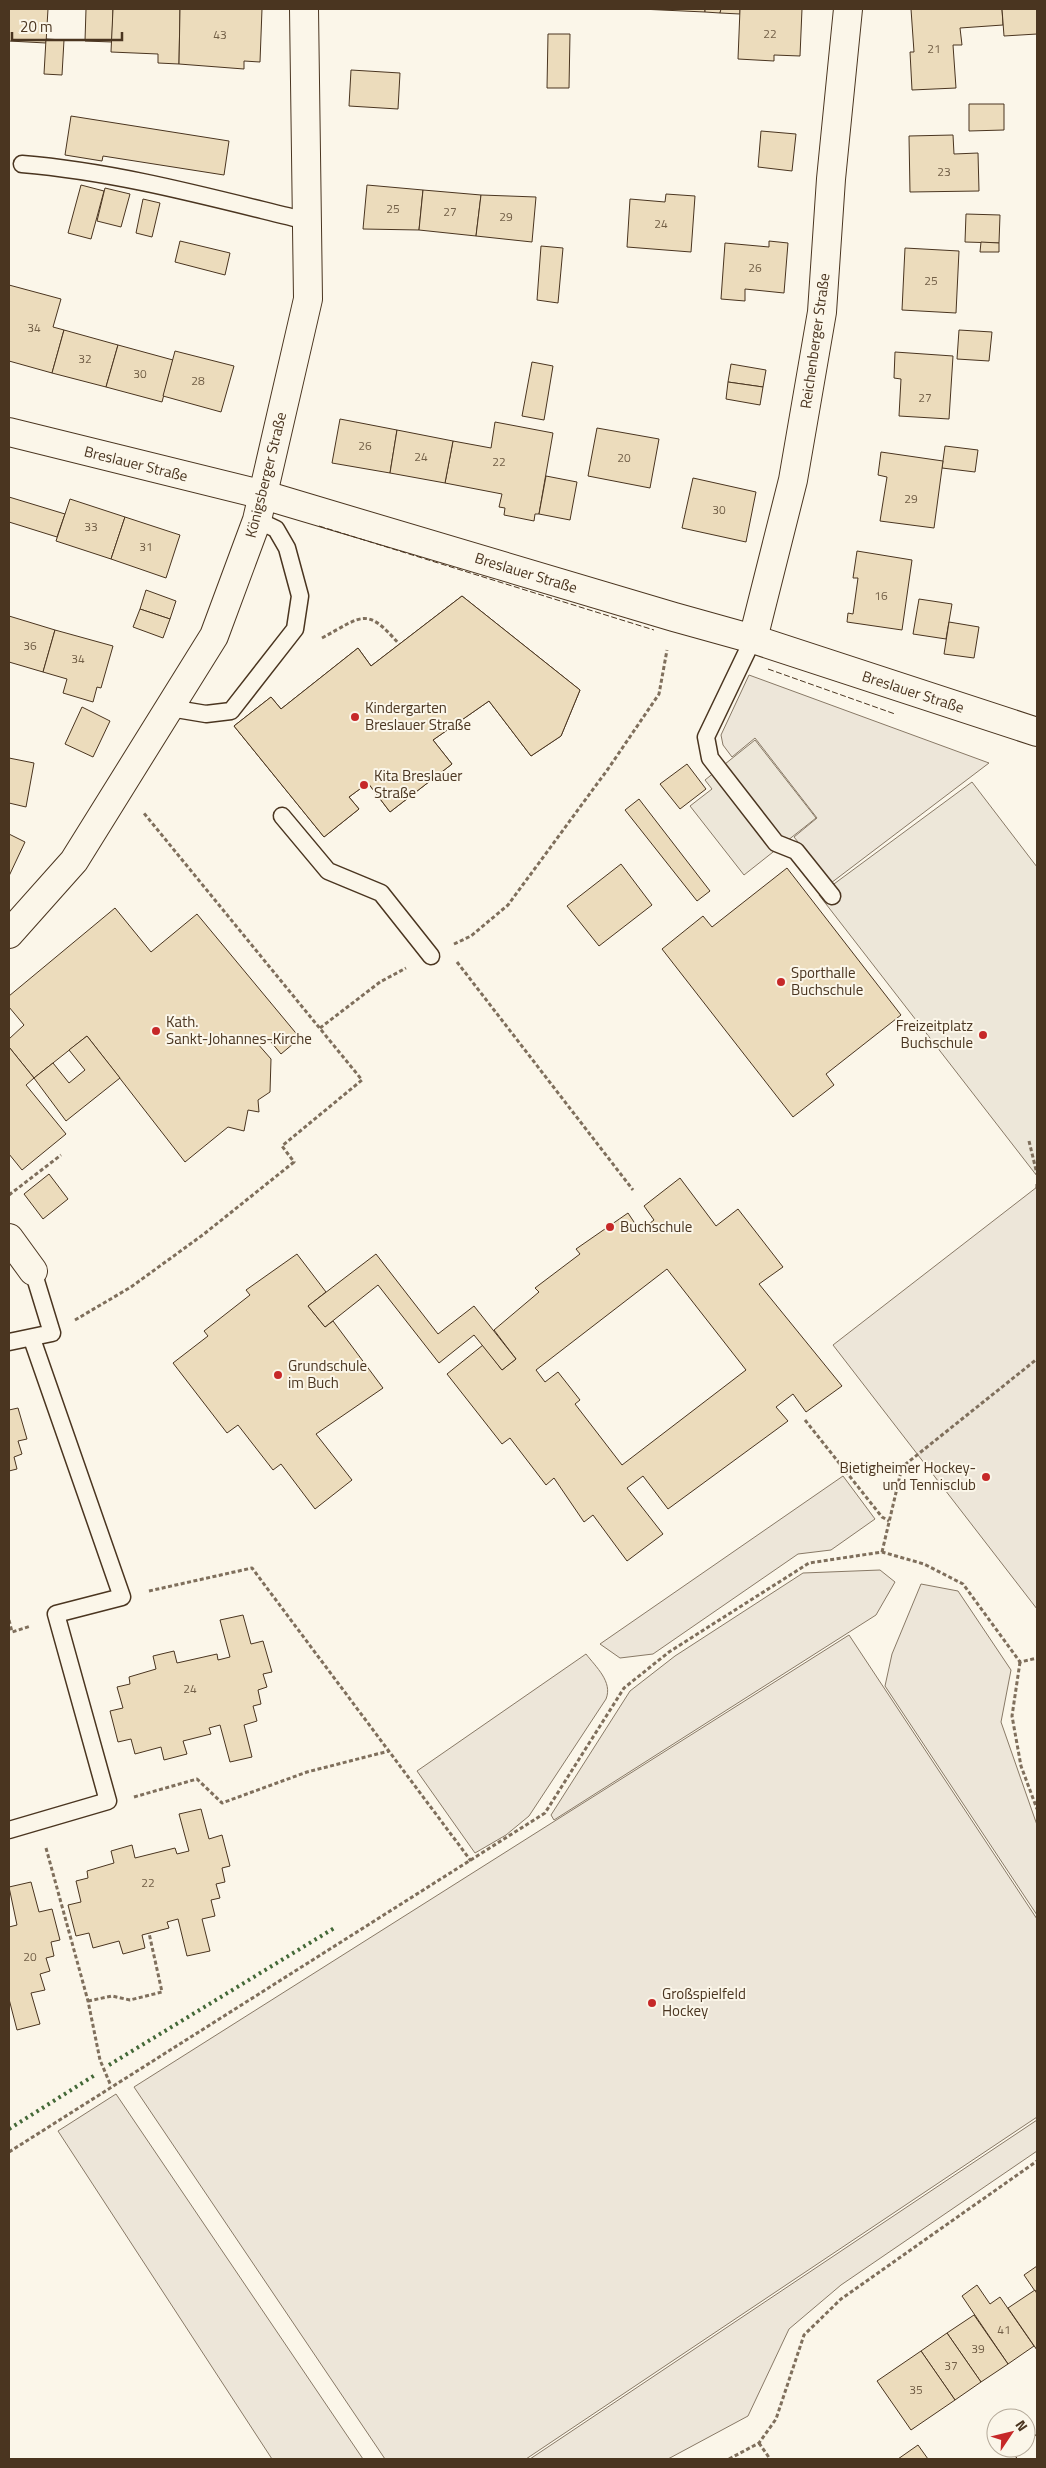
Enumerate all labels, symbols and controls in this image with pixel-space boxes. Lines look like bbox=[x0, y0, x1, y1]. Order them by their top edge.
scale bar bbox=[12, 10, 122, 42]
text: 20 m bbox=[20, 15, 53, 38]
house number: 22 bbox=[763, 24, 777, 43]
house number: 43 bbox=[213, 25, 227, 44]
house number: 21 bbox=[927, 39, 941, 58]
house number: 23 bbox=[937, 162, 951, 181]
house number: 25 bbox=[386, 199, 400, 218]
house number: 27 bbox=[443, 202, 457, 221]
house number: 29 bbox=[499, 207, 513, 226]
house number: 24 bbox=[654, 214, 668, 233]
house number: 26 bbox=[748, 258, 762, 277]
house number: 25 bbox=[924, 271, 938, 290]
street label: Reichenberger Straße bbox=[794, 272, 835, 410]
house number: 34 bbox=[27, 318, 41, 337]
house number: 32 bbox=[78, 349, 92, 368]
house number: 30 bbox=[133, 364, 147, 383]
house number: 28 bbox=[191, 371, 205, 390]
house number: 27 bbox=[918, 388, 932, 407]
street label: Königsberger Straße bbox=[239, 410, 292, 540]
house number: 26 bbox=[358, 436, 372, 455]
street label: Breslauer Straße bbox=[82, 440, 190, 487]
house number: 24 bbox=[414, 447, 428, 466]
house number: 20 bbox=[617, 448, 631, 467]
house number: 22 bbox=[492, 452, 506, 471]
house number: 29 bbox=[904, 489, 918, 508]
house number: 30 bbox=[712, 500, 726, 519]
house number: 33 bbox=[84, 517, 98, 536]
house number: 31 bbox=[139, 537, 153, 556]
street label: Breslauer Straße bbox=[472, 546, 580, 599]
house number: 16 bbox=[874, 586, 888, 605]
house number: 36 bbox=[23, 636, 37, 655]
house number: 34 bbox=[71, 649, 85, 668]
street label: Breslauer Straße bbox=[859, 664, 967, 719]
place label: Kindergarten Breslauer Straße bbox=[365, 696, 471, 736]
marker: Kindergarten Breslauer Straße bbox=[349, 711, 361, 723]
place label: Kita Breslauer Straße bbox=[374, 764, 462, 804]
marker: Kita Breslauer Straße bbox=[358, 779, 370, 791]
place label: Sporthalle Buchschule bbox=[791, 961, 863, 1001]
marker: Sporthalle Buchschule bbox=[775, 976, 787, 988]
place label: Kath. Sankt-Johannes-Kirche bbox=[166, 1010, 312, 1050]
place label: Freizeitplatz Buchschule bbox=[896, 1014, 973, 1054]
marker: Kath. Sankt-Johannes-Kirche bbox=[150, 1025, 162, 1037]
marker: Freizeitplatz Buchschule bbox=[977, 1029, 989, 1041]
place label: Buchschule bbox=[620, 1215, 692, 1238]
marker: Buchschule bbox=[604, 1221, 616, 1233]
place label: Grundschule im Buch bbox=[288, 1354, 367, 1394]
marker: Grundschule im Buch bbox=[272, 1369, 284, 1381]
place label: Bietigheimer Hockey- und Tennisclub bbox=[840, 1456, 976, 1496]
marker: Bietigheimer Hockey- und Tennisclub bbox=[980, 1471, 992, 1483]
house number: 24 bbox=[183, 1679, 197, 1698]
house number: 22 bbox=[141, 1873, 155, 1892]
house number: 20 bbox=[23, 1947, 37, 1966]
place label: Großspielfeld Hockey bbox=[662, 1982, 746, 2022]
marker: Großspielfeld Hockey bbox=[646, 1997, 658, 2009]
house number: 41 bbox=[997, 2320, 1011, 2339]
house number: 39 bbox=[971, 2339, 985, 2358]
house number: 37 bbox=[944, 2356, 958, 2375]
house number: 35 bbox=[909, 2380, 923, 2399]
north arrow bbox=[986, 2408, 1036, 2458]
text: N bbox=[1011, 2415, 1033, 2435]

